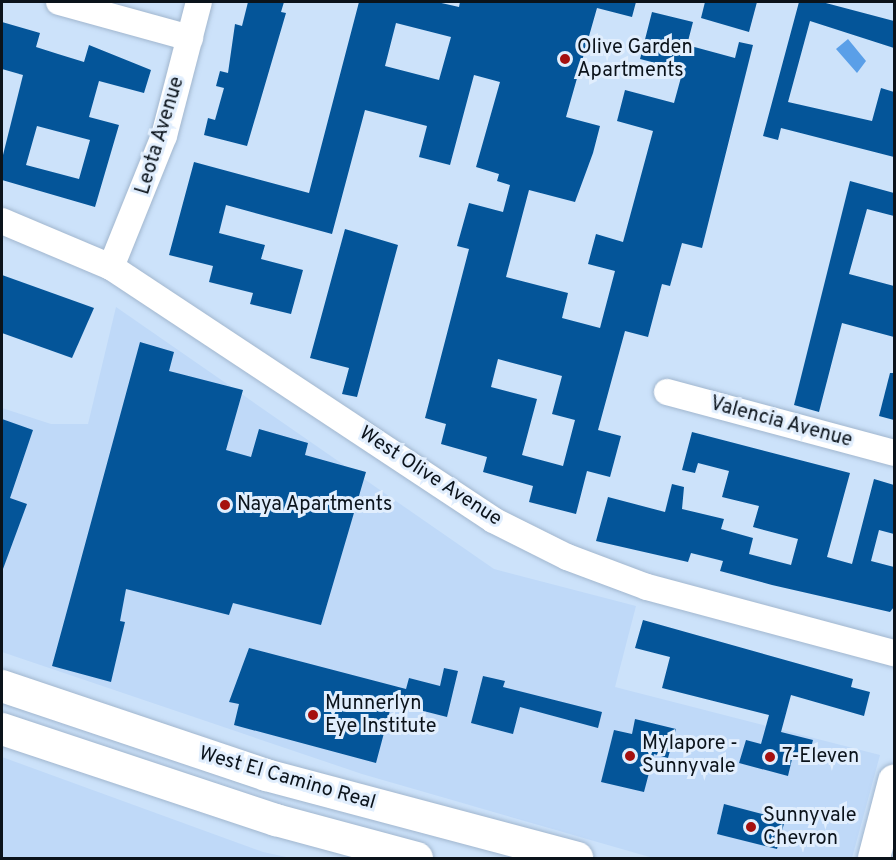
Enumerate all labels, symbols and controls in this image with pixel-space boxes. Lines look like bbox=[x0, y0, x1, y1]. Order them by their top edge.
place label: Olive Garden Apartments bbox=[577, 36, 693, 83]
marker: Olive Garden Apartments bbox=[558, 52, 572, 66]
street label: Leota Avenue bbox=[132, 74, 190, 198]
street label: Valencia Avenue bbox=[707, 392, 855, 454]
street label: West Olive Avenue bbox=[354, 422, 506, 532]
place label: Naya Apartments bbox=[237, 493, 393, 517]
marker: Naya Apartments bbox=[218, 498, 232, 512]
place label: Munnerlyn Eye Institute bbox=[325, 692, 437, 739]
marker: Munnerlyn Eye Institute bbox=[306, 708, 320, 722]
place label: Mylapore - Sunnyvale bbox=[642, 732, 738, 779]
street label: West El Camino Real bbox=[196, 742, 378, 816]
place label: 7-Eleven bbox=[782, 745, 859, 769]
marker: Mylapore - Sunnyvale bbox=[623, 749, 637, 763]
marker: 7-Eleven bbox=[763, 750, 777, 764]
place label: Sunnyvale Chevron bbox=[763, 804, 857, 851]
marker: Sunnyvale Chevron bbox=[744, 820, 758, 834]

